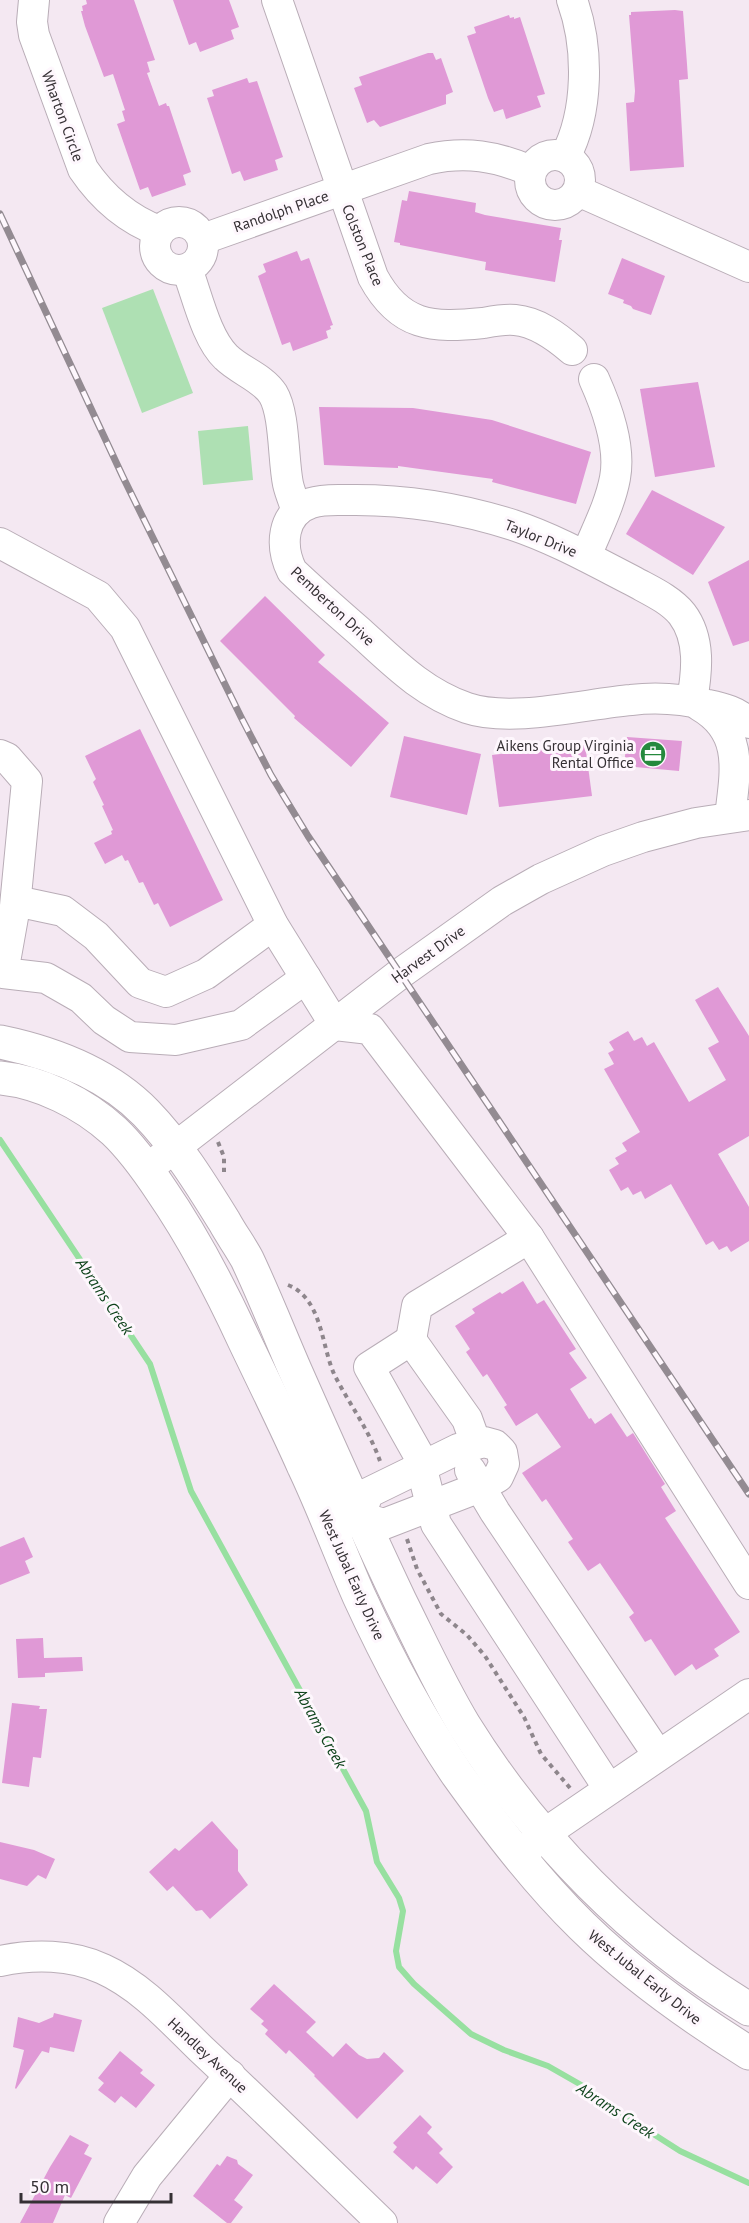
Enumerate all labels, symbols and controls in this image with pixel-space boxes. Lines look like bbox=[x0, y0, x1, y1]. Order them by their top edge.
street label: Wharton Circle bbox=[38, 68, 88, 164]
street label: Randolph Place bbox=[231, 186, 331, 236]
street label: Colston Place bbox=[338, 201, 388, 289]
street label: Taylor Drive bbox=[502, 515, 580, 561]
street label: Pemberton Drive bbox=[287, 562, 379, 650]
place label: Aikens Group Virginia Rental Office bbox=[497, 736, 634, 772]
office icon: Aikens Group Virginia Rental Office bbox=[638, 739, 668, 769]
street label: Harvest Drive bbox=[387, 921, 469, 987]
water label: Abrams Creek bbox=[71, 1253, 139, 1339]
street label: West Jubal Early Drive bbox=[315, 1507, 389, 1643]
water label: Abrams Creek bbox=[290, 1684, 352, 1772]
street label: West Jubal Early Drive bbox=[585, 1925, 705, 2029]
street label: Handley Avenue bbox=[164, 2013, 252, 2097]
water label: Abrams Creek bbox=[573, 2077, 659, 2143]
scale bar bbox=[21, 2166, 171, 2204]
text: 50 m bbox=[30, 2175, 69, 2198]

